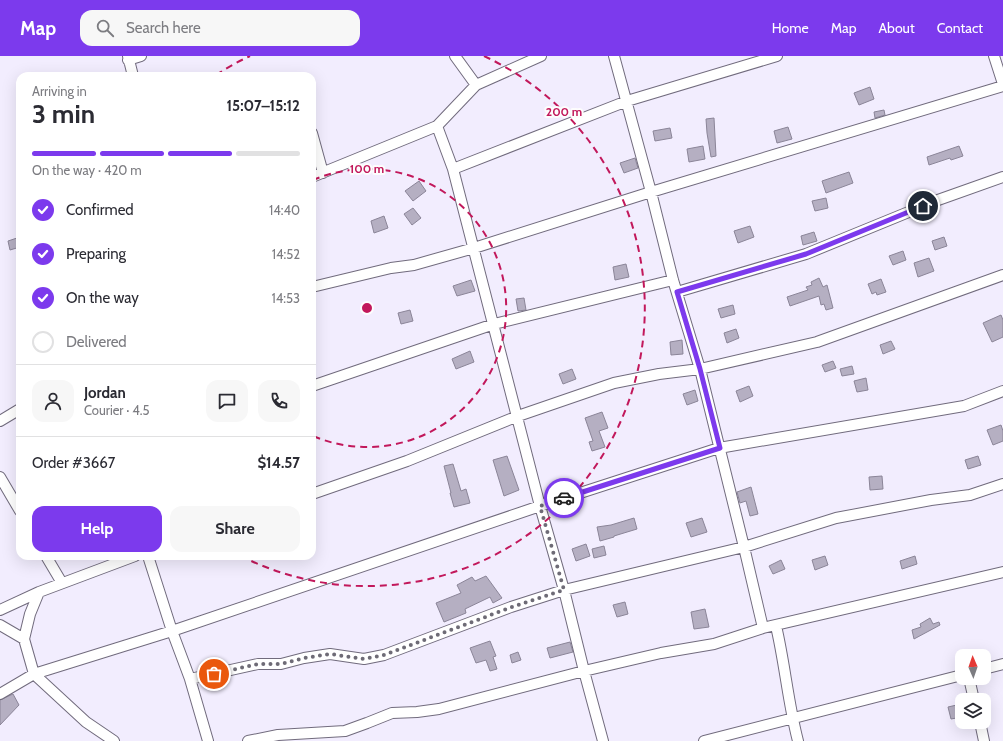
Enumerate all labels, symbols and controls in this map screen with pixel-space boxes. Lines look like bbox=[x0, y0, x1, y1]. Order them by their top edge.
search box bbox=[80, 10, 360, 46]
text: Map bbox=[20, 17, 56, 40]
icon: search bbox=[94, 17, 116, 39]
text: Search here bbox=[126, 19, 201, 37]
text: Home bbox=[772, 19, 809, 37]
text: Map bbox=[831, 19, 856, 37]
text: About bbox=[878, 19, 915, 37]
text: Contact bbox=[937, 19, 983, 37]
text: Arriving in bbox=[32, 83, 87, 99]
text: 15:07–15:12 bbox=[227, 97, 300, 115]
text: 3 min bbox=[32, 98, 95, 130]
text: 200 m bbox=[546, 104, 582, 119]
text: 100 m bbox=[350, 161, 384, 176]
text: On the way · 420 m bbox=[32, 162, 142, 178]
pin bbox=[906, 189, 940, 223]
icon: home bbox=[912, 195, 934, 217]
icon: check bbox=[32, 199, 54, 221]
text: Confirmed bbox=[66, 201, 134, 219]
text: 14:40 bbox=[269, 202, 300, 218]
icon: check bbox=[32, 243, 54, 265]
text: Preparing bbox=[66, 245, 126, 263]
text: 14:52 bbox=[272, 246, 300, 262]
icon: check bbox=[32, 287, 54, 309]
text: On the way bbox=[66, 289, 139, 307]
text: 14:53 bbox=[271, 290, 300, 306]
centre of rings bbox=[360, 301, 374, 315]
text: Delivered bbox=[66, 333, 127, 351]
button: person bbox=[32, 380, 74, 422]
button: chat bbox=[206, 380, 248, 422]
button: phone bbox=[258, 380, 300, 422]
text: Jordan bbox=[84, 384, 126, 402]
text: Courier · 4.5 bbox=[84, 402, 149, 418]
text: Order #3667 bbox=[32, 454, 115, 472]
text: $14.57 bbox=[257, 454, 300, 472]
courier bbox=[544, 478, 584, 518]
icon: car bbox=[553, 487, 575, 509]
button: Help bbox=[32, 506, 162, 552]
button: Share bbox=[170, 506, 300, 552]
north arrow bbox=[955, 649, 991, 685]
map controls bbox=[955, 649, 991, 729]
pin bbox=[197, 657, 231, 691]
icon: bag bbox=[203, 663, 225, 685]
button: layers bbox=[955, 693, 991, 729]

